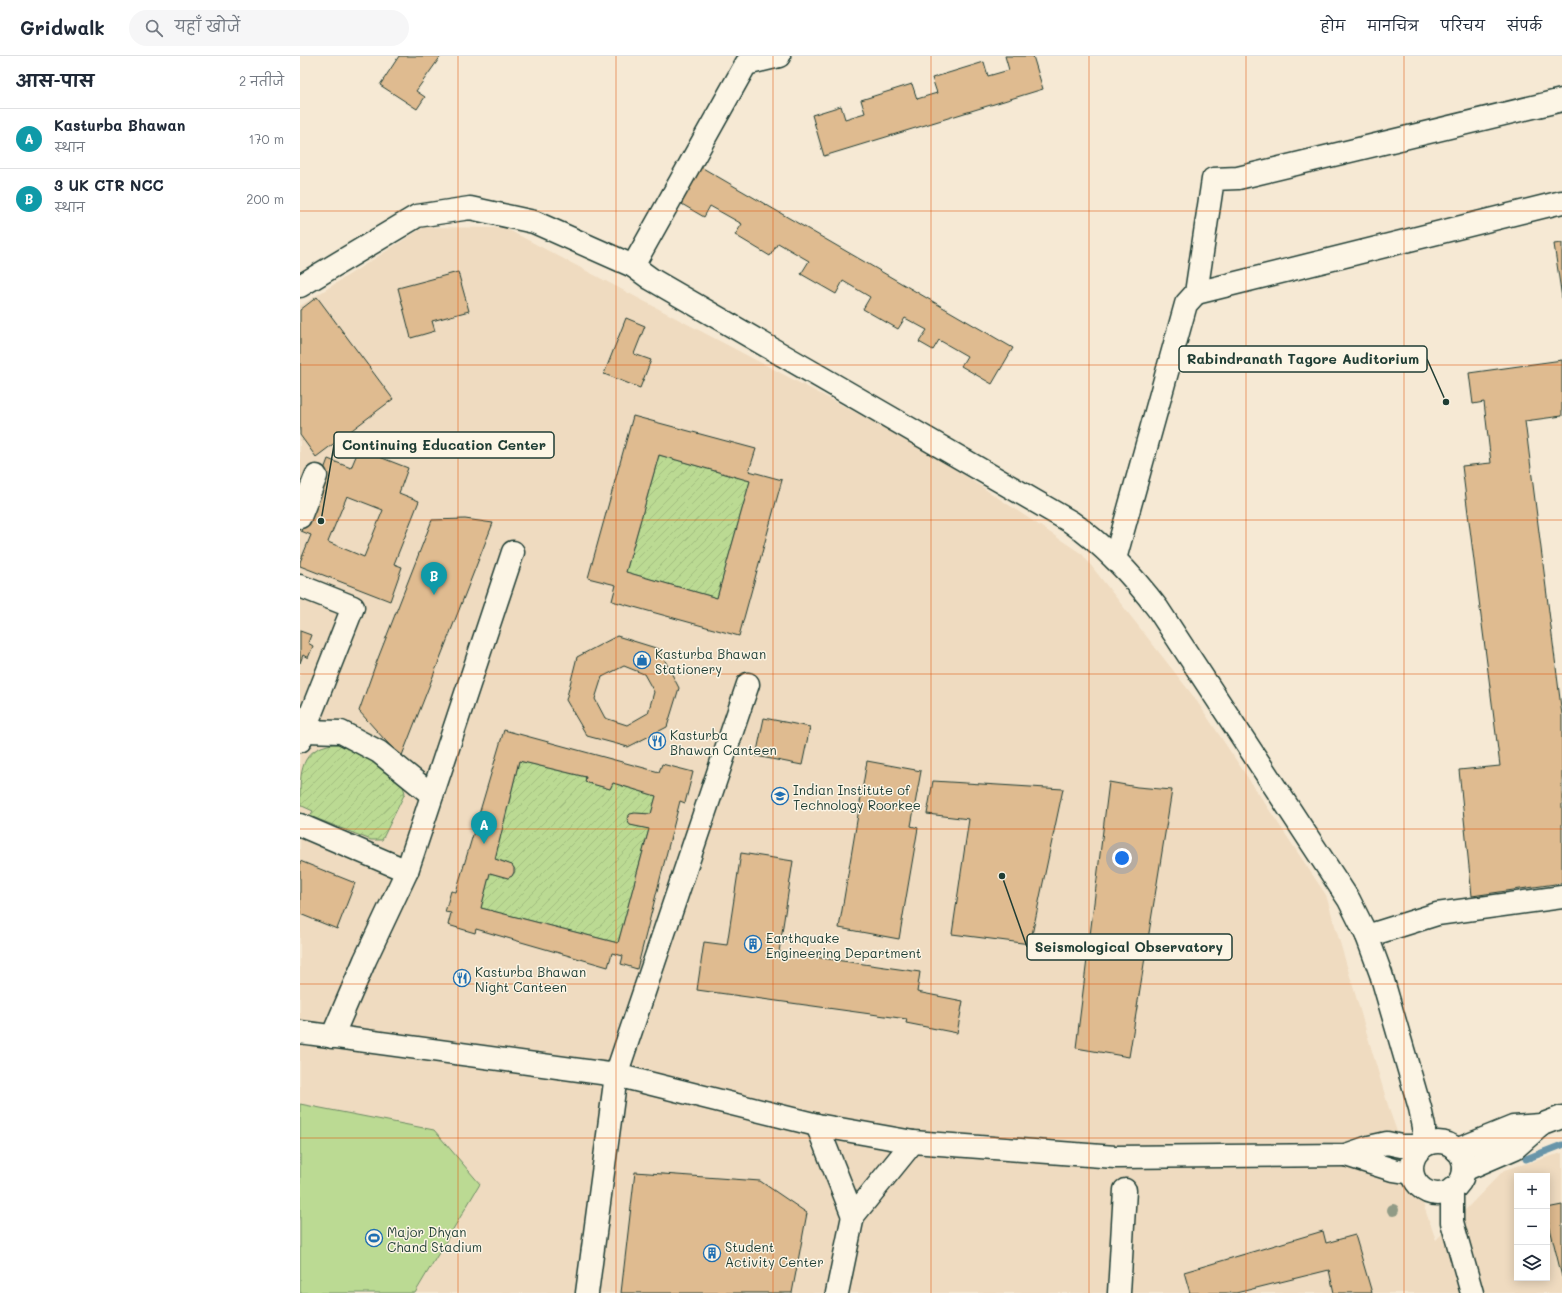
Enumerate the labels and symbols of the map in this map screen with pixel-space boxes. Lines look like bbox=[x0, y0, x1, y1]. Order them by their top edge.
callout: Rabindranath Tagore Auditorium bbox=[1179, 346, 1427, 372]
text: Rabindranath Tagore Auditorium bbox=[1187, 349, 1419, 368]
callout: Continuing Education Center bbox=[334, 432, 554, 458]
text: Continuing Education Center bbox=[342, 435, 546, 454]
pin: B bbox=[421, 562, 447, 595]
place label: Kasturba Bhawan Stationery bbox=[655, 645, 766, 677]
shop icon: Kasturba Bhawan Stationery bbox=[632, 650, 652, 670]
place label: Kasturba Bhawan Canteen bbox=[670, 726, 777, 758]
restaurant icon: Kasturba Bhawan Canteen bbox=[647, 731, 667, 751]
place label: Indian Institute of Technology Roorkee bbox=[793, 781, 921, 813]
school or university icon: Indian Institute of Technology Roorkee bbox=[770, 786, 790, 806]
pin: A bbox=[471, 811, 497, 844]
your location bbox=[1112, 848, 1132, 868]
place label: Earthquake Engineering Department bbox=[766, 929, 922, 961]
building icon: Earthquake Engineering Department bbox=[743, 934, 763, 954]
callout: Seismological Observatory bbox=[1027, 934, 1232, 960]
text: Seismological Observatory bbox=[1035, 937, 1224, 956]
place label: Kasturba Bhawan Night Canteen bbox=[475, 963, 586, 995]
restaurant icon: Kasturba Bhawan Night Canteen bbox=[452, 968, 472, 988]
place label: Major Dhyan Chand Stadium bbox=[387, 1223, 482, 1255]
sports icon: Major Dhyan Chand Stadium bbox=[364, 1228, 384, 1248]
place label: Student Activity Center bbox=[725, 1238, 824, 1270]
building icon: Student Activity Center bbox=[702, 1243, 722, 1263]

